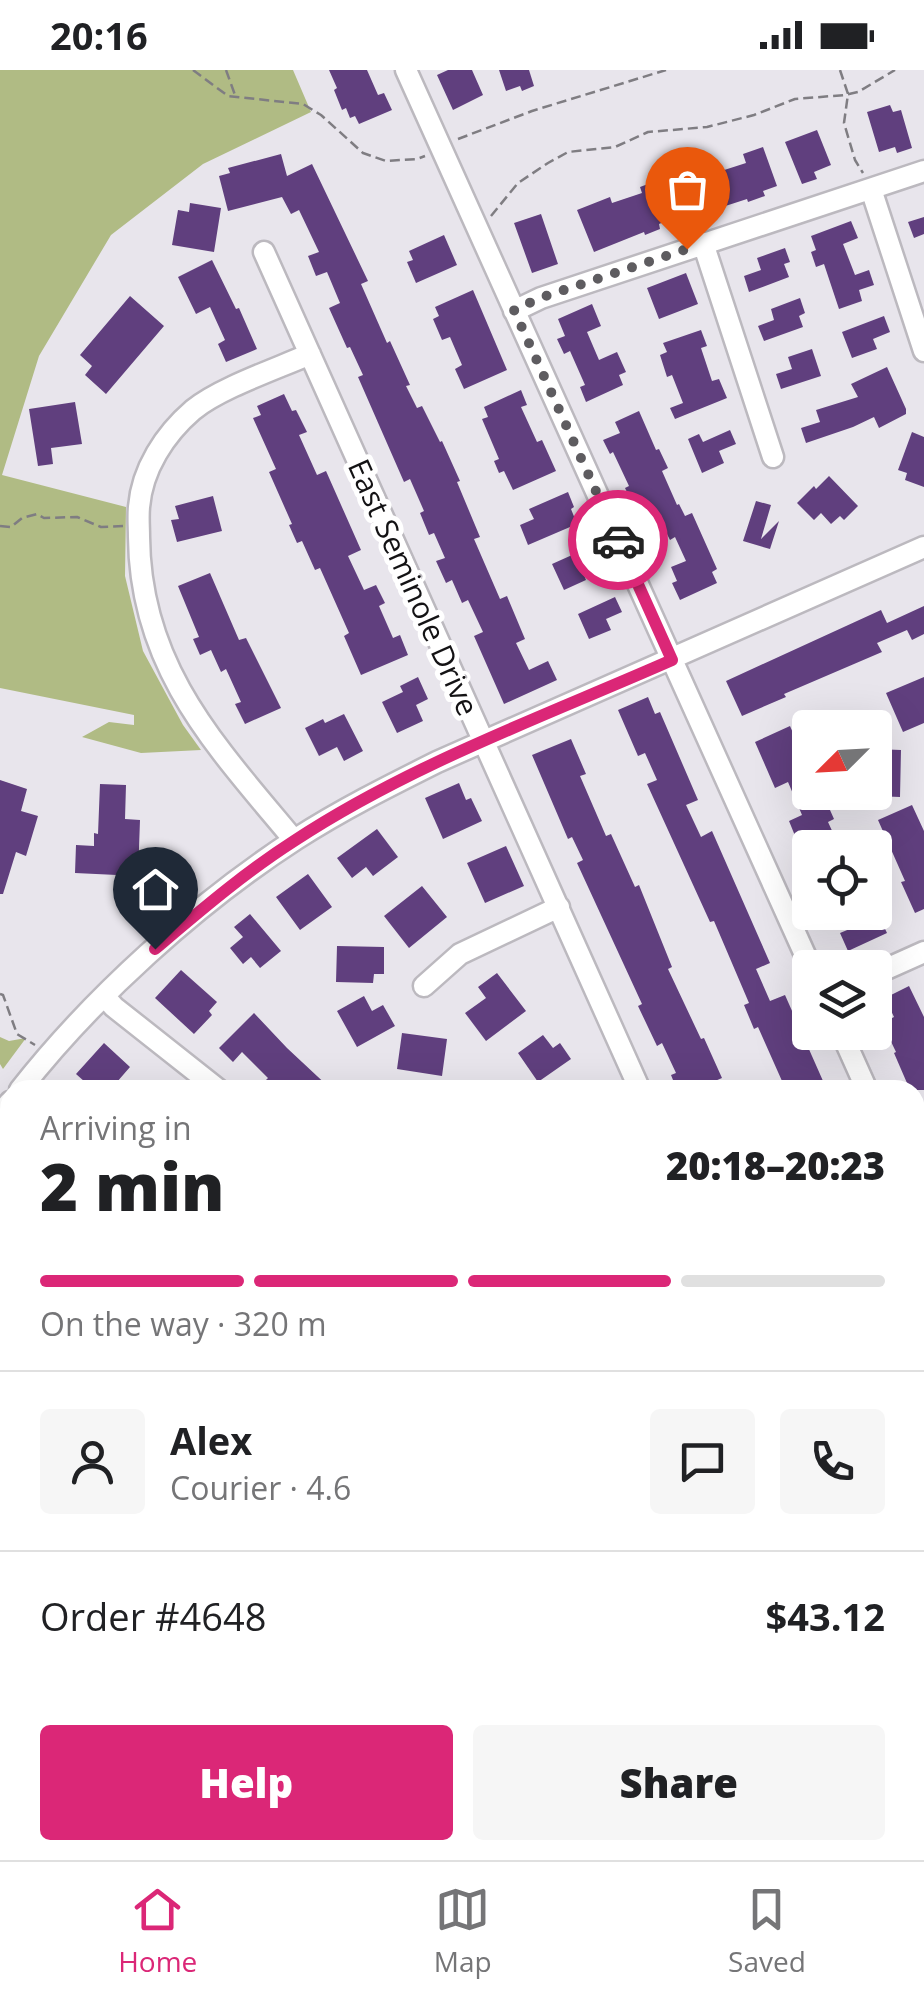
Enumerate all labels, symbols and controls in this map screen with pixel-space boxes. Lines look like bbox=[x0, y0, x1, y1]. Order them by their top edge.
text: 20:16 bbox=[50, 9, 148, 61]
pin bbox=[645, 147, 730, 250]
icon: bag bbox=[660, 162, 715, 217]
street label: East Seminole Drive bbox=[339, 452, 489, 722]
courier bbox=[568, 490, 668, 590]
icon: car bbox=[591, 513, 646, 568]
north arrow bbox=[792, 710, 892, 810]
map controls bbox=[792, 710, 892, 1050]
button: locate bbox=[792, 830, 892, 930]
pin bbox=[113, 847, 198, 950]
icon: home bbox=[128, 862, 183, 917]
button: layers bbox=[792, 950, 892, 1050]
text: Arriving in bbox=[40, 1106, 192, 1149]
text: 20:18–20:23 bbox=[666, 1139, 885, 1191]
text: 2 min bbox=[40, 1142, 225, 1230]
text: On the way · 320 m bbox=[40, 1302, 327, 1345]
button: person bbox=[40, 1409, 145, 1514]
button: chat bbox=[650, 1409, 755, 1514]
button: phone bbox=[780, 1409, 885, 1514]
text: Alex bbox=[170, 1414, 252, 1466]
text: Courier · 4.6 bbox=[170, 1466, 351, 1509]
text: Order #4648 bbox=[40, 1590, 267, 1642]
text: $43.12 bbox=[766, 1590, 885, 1642]
button: Help bbox=[40, 1725, 453, 1840]
button: Share bbox=[473, 1725, 885, 1840]
tab: Home bbox=[118, 1882, 197, 1980]
tab: Map bbox=[434, 1882, 492, 1980]
tab: Saved bbox=[728, 1882, 806, 1980]

